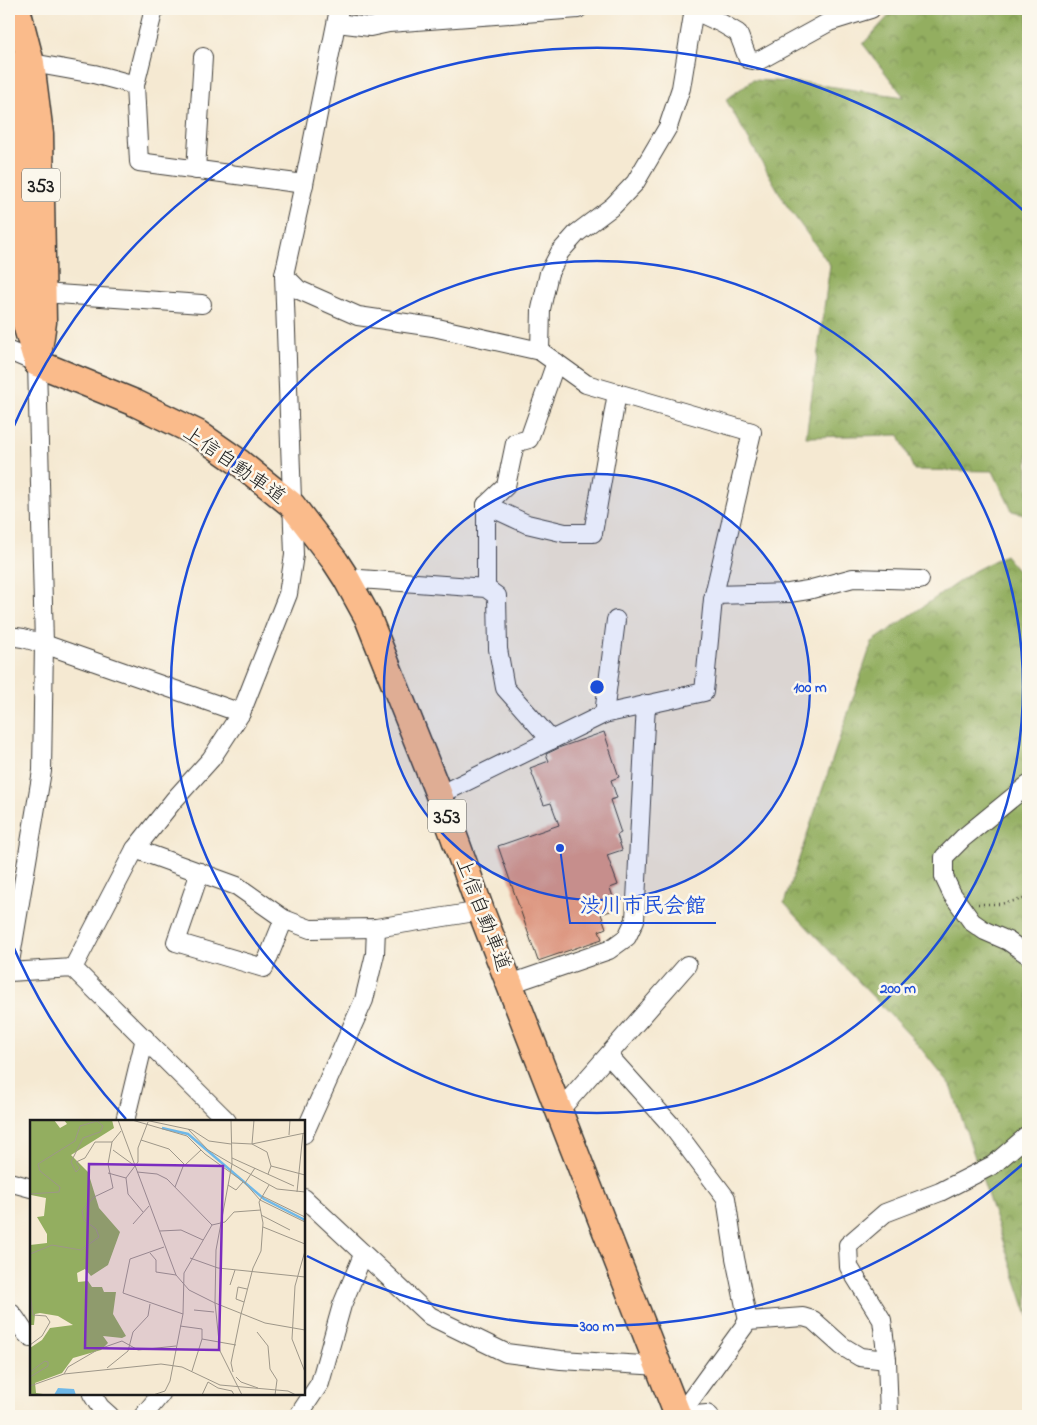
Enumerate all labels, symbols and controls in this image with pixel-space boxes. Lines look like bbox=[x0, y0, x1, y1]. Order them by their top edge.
road number: 353 bbox=[22, 168, 60, 202]
street label: 上信自動車道 bbox=[176, 420, 291, 512]
text: 100 m bbox=[793, 677, 827, 699]
centre of rings bbox=[588, 678, 606, 696]
road number: 353 bbox=[428, 799, 466, 832]
street label: 上信自動車道 bbox=[447, 854, 517, 976]
callout: 渋川市民会館 bbox=[570, 887, 716, 923]
text: 渋川市民会館 bbox=[580, 892, 706, 922]
text: 200 m bbox=[879, 978, 916, 1000]
inset map bbox=[30, 1120, 305, 1395]
text: 300 m bbox=[579, 1316, 615, 1338]

